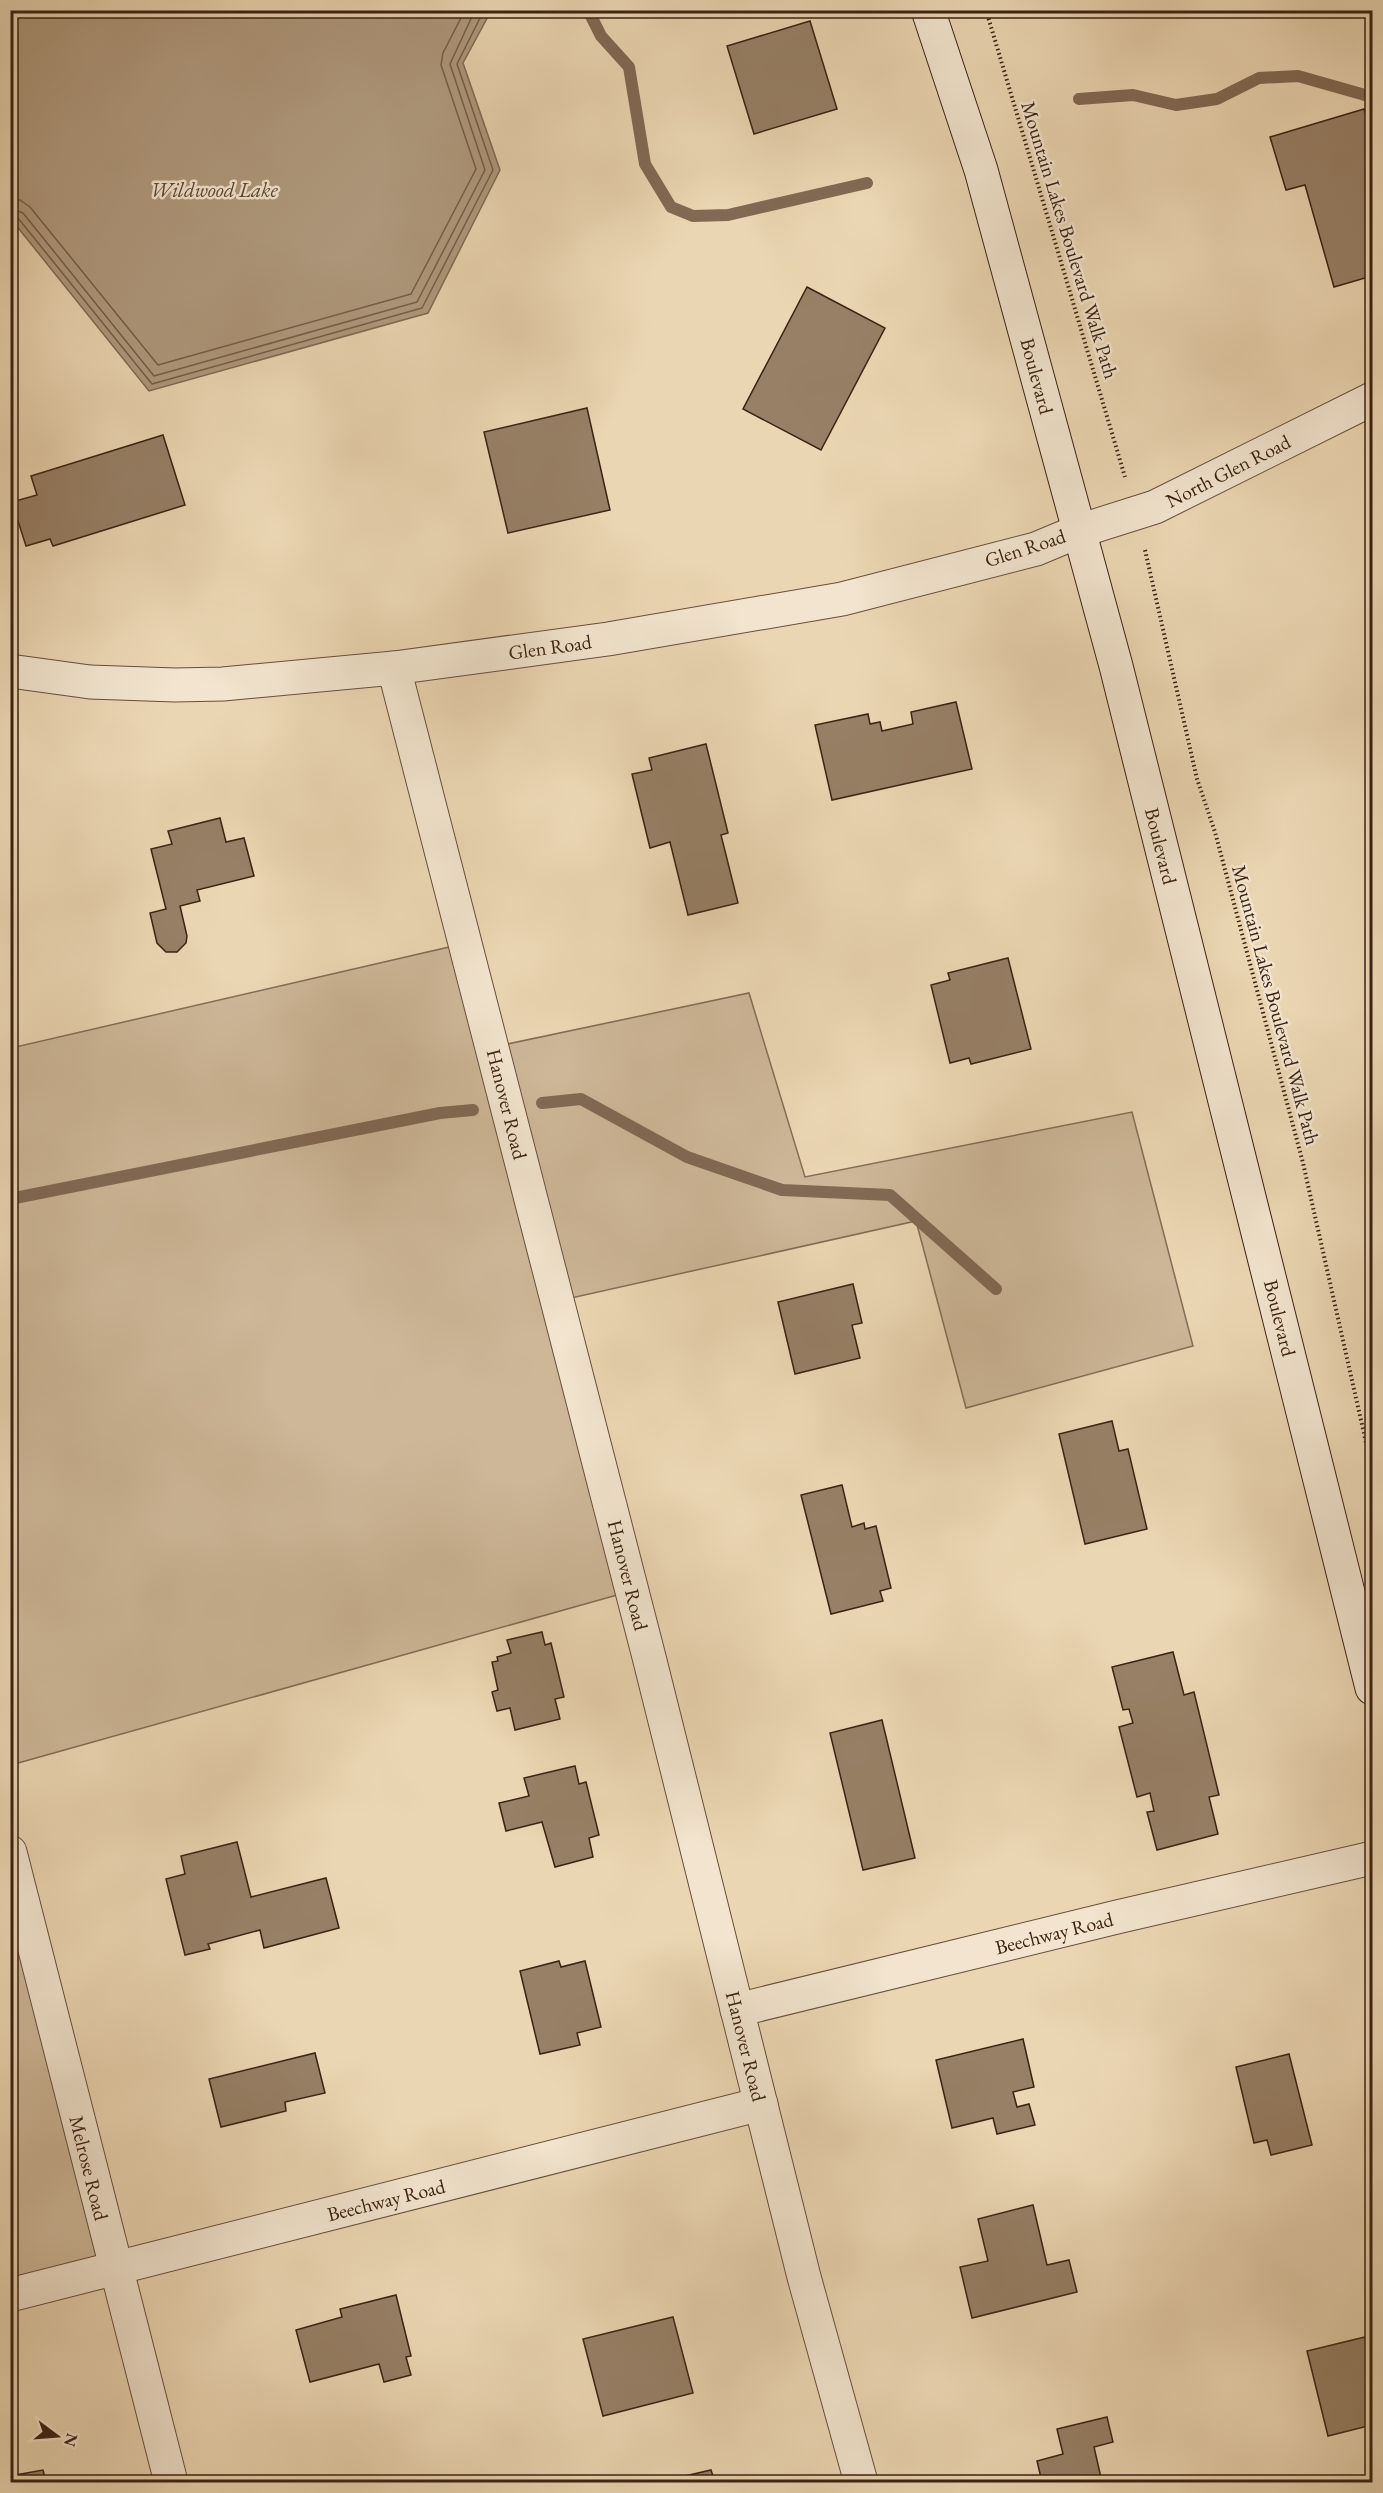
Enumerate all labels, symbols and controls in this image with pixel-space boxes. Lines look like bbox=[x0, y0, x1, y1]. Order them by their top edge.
street label: Mountain Lakes Boulevard Walk Path bbox=[1016, 98, 1124, 382]
water label: Wildwood Lake bbox=[150, 176, 278, 203]
street label: Boulevard bbox=[1015, 335, 1059, 417]
street label: North Glen Road bbox=[1161, 428, 1296, 514]
street label: Glen Road bbox=[981, 522, 1070, 573]
street label: Glen Road bbox=[507, 628, 594, 666]
street label: Boulevard bbox=[1139, 805, 1183, 888]
street label: Mountain Lakes Boulevard Walk Path bbox=[1226, 862, 1326, 1148]
street label: Hanover Road bbox=[481, 1046, 533, 1163]
street label: Boulevard bbox=[1258, 1277, 1302, 1360]
street label: Hanover Road bbox=[602, 1517, 654, 1634]
street label: Beechway Road bbox=[992, 1906, 1117, 1960]
street label: Hanover Road bbox=[720, 1988, 772, 2105]
street label: Melrose Road bbox=[63, 2113, 115, 2224]
street label: Beechway Road bbox=[324, 2173, 449, 2227]
north arrow bbox=[27, 2406, 87, 2466]
text: N bbox=[59, 2431, 83, 2449]

